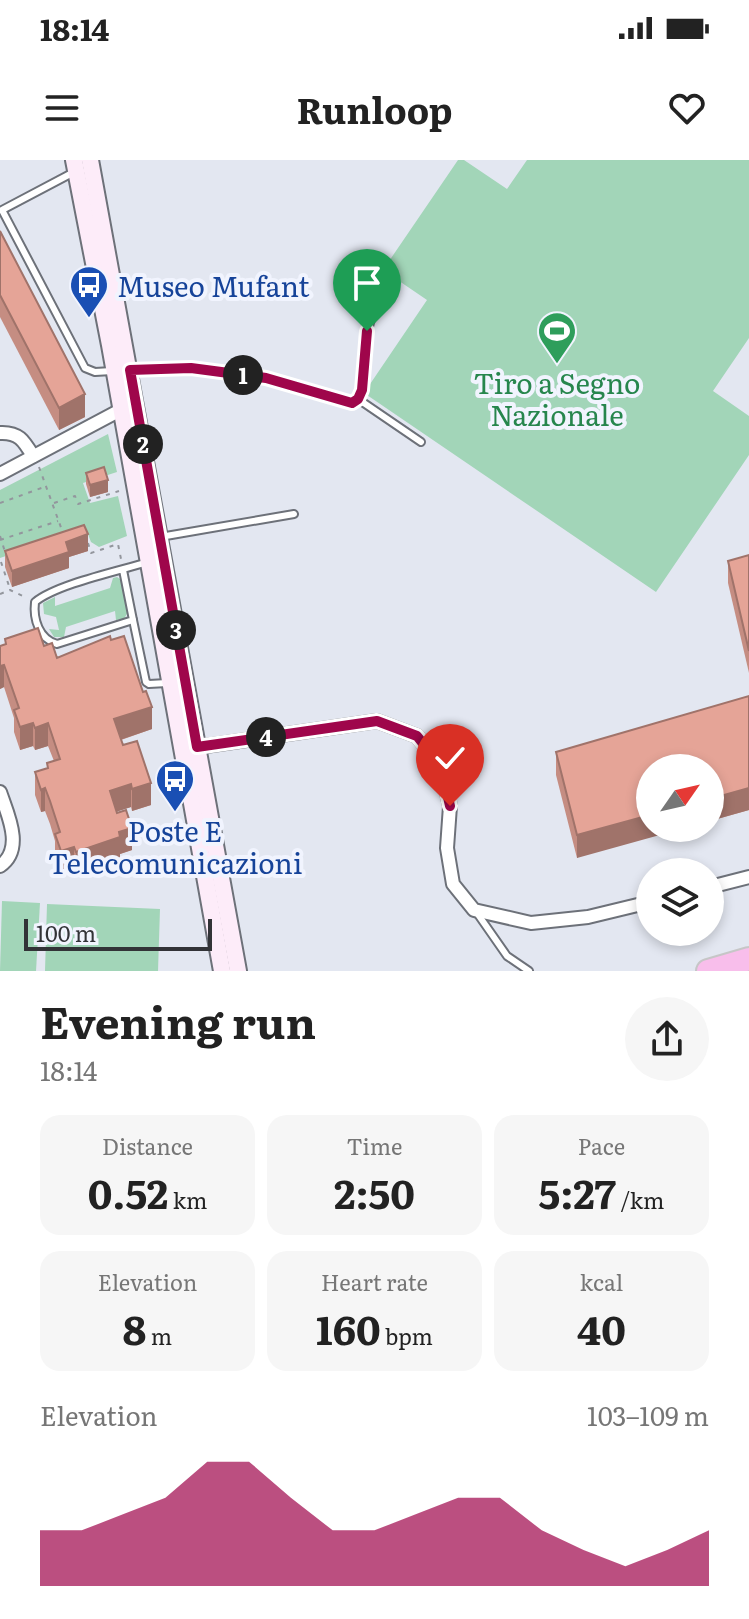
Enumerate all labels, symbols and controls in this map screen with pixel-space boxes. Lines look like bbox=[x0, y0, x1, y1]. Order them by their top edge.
text: 18:14 bbox=[40, 6, 109, 50]
text: Runloop bbox=[296, 82, 453, 135]
icon: menu bbox=[40, 86, 84, 130]
icon: heart bbox=[665, 86, 709, 130]
pin bbox=[333, 249, 401, 331]
icon: arrive bbox=[345, 261, 389, 305]
bus stop icon: Museo Mufant bbox=[68, 264, 110, 319]
place label: Museo Mufant bbox=[117, 264, 310, 306]
sports icon: Tiro a Segno Nazionale bbox=[536, 310, 578, 365]
pin: 1 bbox=[223, 355, 263, 395]
text: 1 bbox=[238, 358, 248, 391]
place label: Tiro a Segno Nazionale bbox=[473, 361, 641, 435]
pin: 2 bbox=[123, 424, 163, 464]
text: 2 bbox=[137, 427, 149, 460]
pin: 3 bbox=[156, 610, 196, 650]
text: 3 bbox=[170, 613, 182, 646]
pin: 4 bbox=[246, 717, 286, 757]
text: 4 bbox=[259, 720, 273, 753]
pin bbox=[416, 724, 484, 806]
icon: check bbox=[428, 736, 472, 780]
north arrow bbox=[636, 754, 724, 842]
map controls bbox=[636, 754, 724, 946]
bus stop icon: Poste E Telecomunicazioni bbox=[154, 758, 196, 813]
place label: Poste E Telecomunicazioni bbox=[48, 809, 302, 883]
button: layers bbox=[636, 858, 724, 946]
scale bar bbox=[24, 915, 212, 951]
text: 100 m bbox=[36, 916, 96, 949]
text: Evening run bbox=[40, 987, 316, 1053]
button: share bbox=[625, 997, 709, 1081]
text: 18:14 bbox=[40, 1050, 97, 1089]
text: Distance bbox=[102, 1129, 193, 1162]
text: Time bbox=[347, 1129, 402, 1162]
text: Pace bbox=[578, 1129, 625, 1162]
text: 0.52 bbox=[88, 1162, 168, 1221]
text: 2:50 bbox=[334, 1162, 415, 1221]
text: 5:27 bbox=[539, 1162, 616, 1221]
text: km bbox=[168, 1183, 207, 1216]
text: /km bbox=[616, 1183, 664, 1216]
text: Elevation bbox=[98, 1265, 197, 1298]
text: Heart rate bbox=[321, 1265, 428, 1298]
text: kcal bbox=[580, 1265, 623, 1298]
text: 8 bbox=[123, 1298, 146, 1357]
text: 160 bbox=[316, 1298, 381, 1357]
text: 40 bbox=[577, 1298, 626, 1357]
text: m bbox=[146, 1319, 172, 1352]
text: bpm bbox=[381, 1319, 433, 1352]
text: Elevation bbox=[40, 1395, 158, 1434]
text: 103–109 m bbox=[587, 1395, 709, 1434]

